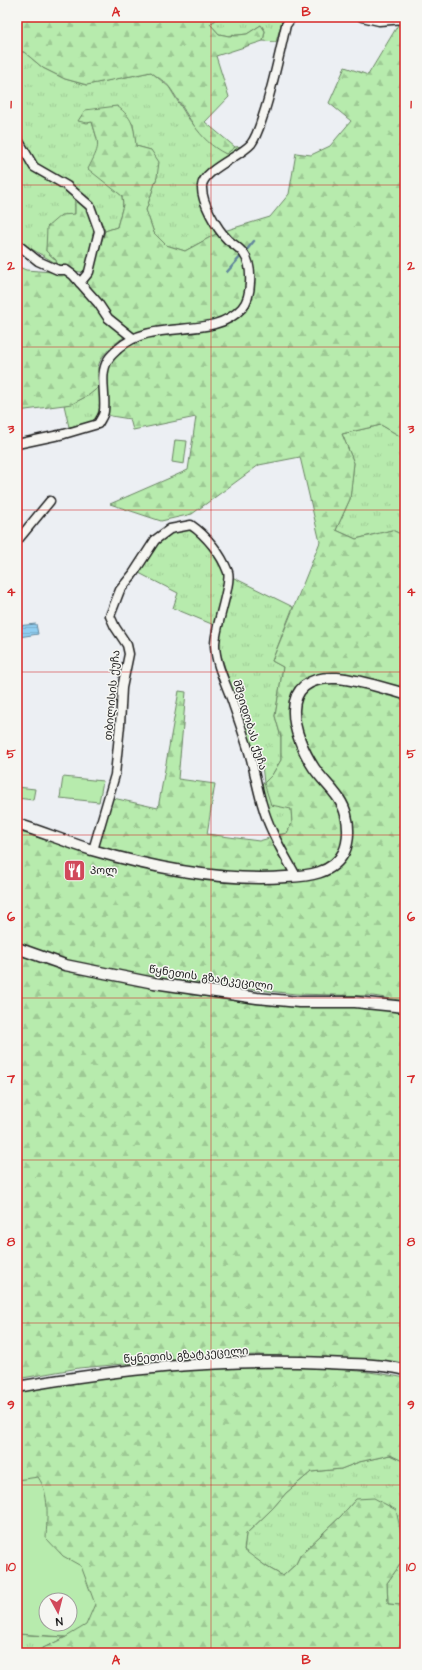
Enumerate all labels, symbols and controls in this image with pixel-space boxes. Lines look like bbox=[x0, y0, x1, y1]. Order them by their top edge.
text: A bbox=[112, 3, 121, 21]
text: B bbox=[301, 3, 311, 21]
text: 1 bbox=[10, 95, 12, 113]
text: 1 bbox=[410, 95, 412, 113]
text: 2 bbox=[6, 257, 15, 275]
text: 2 bbox=[406, 257, 415, 275]
text: 3 bbox=[7, 420, 15, 438]
text: 3 bbox=[407, 420, 415, 438]
text: 4 bbox=[7, 583, 16, 601]
text: 4 bbox=[407, 583, 416, 601]
street label: თბილისის ქუჩა bbox=[101, 649, 123, 741]
street label: მშვიდობას ქუჩა bbox=[229, 678, 271, 772]
text: 5 bbox=[6, 745, 16, 763]
text: 5 bbox=[406, 745, 416, 763]
restaurant icon: პოლ bbox=[62, 857, 88, 883]
place label: პოლ bbox=[90, 863, 117, 878]
text: 6 bbox=[7, 908, 16, 926]
text: 6 bbox=[407, 908, 416, 926]
street label: წყნეთის გზატკეცილი bbox=[148, 962, 274, 994]
text: 7 bbox=[6, 1070, 16, 1088]
text: 7 bbox=[406, 1070, 416, 1088]
text: 8 bbox=[7, 1233, 16, 1251]
text: 8 bbox=[407, 1233, 416, 1251]
street label: წყნეთის გზატკეცილი bbox=[123, 1343, 249, 1367]
text: 9 bbox=[7, 1396, 15, 1414]
text: 9 bbox=[407, 1396, 415, 1414]
text: 10 bbox=[6, 1558, 17, 1576]
text: 10 bbox=[406, 1558, 417, 1576]
north arrow bbox=[38, 1592, 78, 1632]
text: N bbox=[55, 1614, 63, 1629]
text: A bbox=[112, 1651, 121, 1669]
text: B bbox=[301, 1651, 311, 1669]

